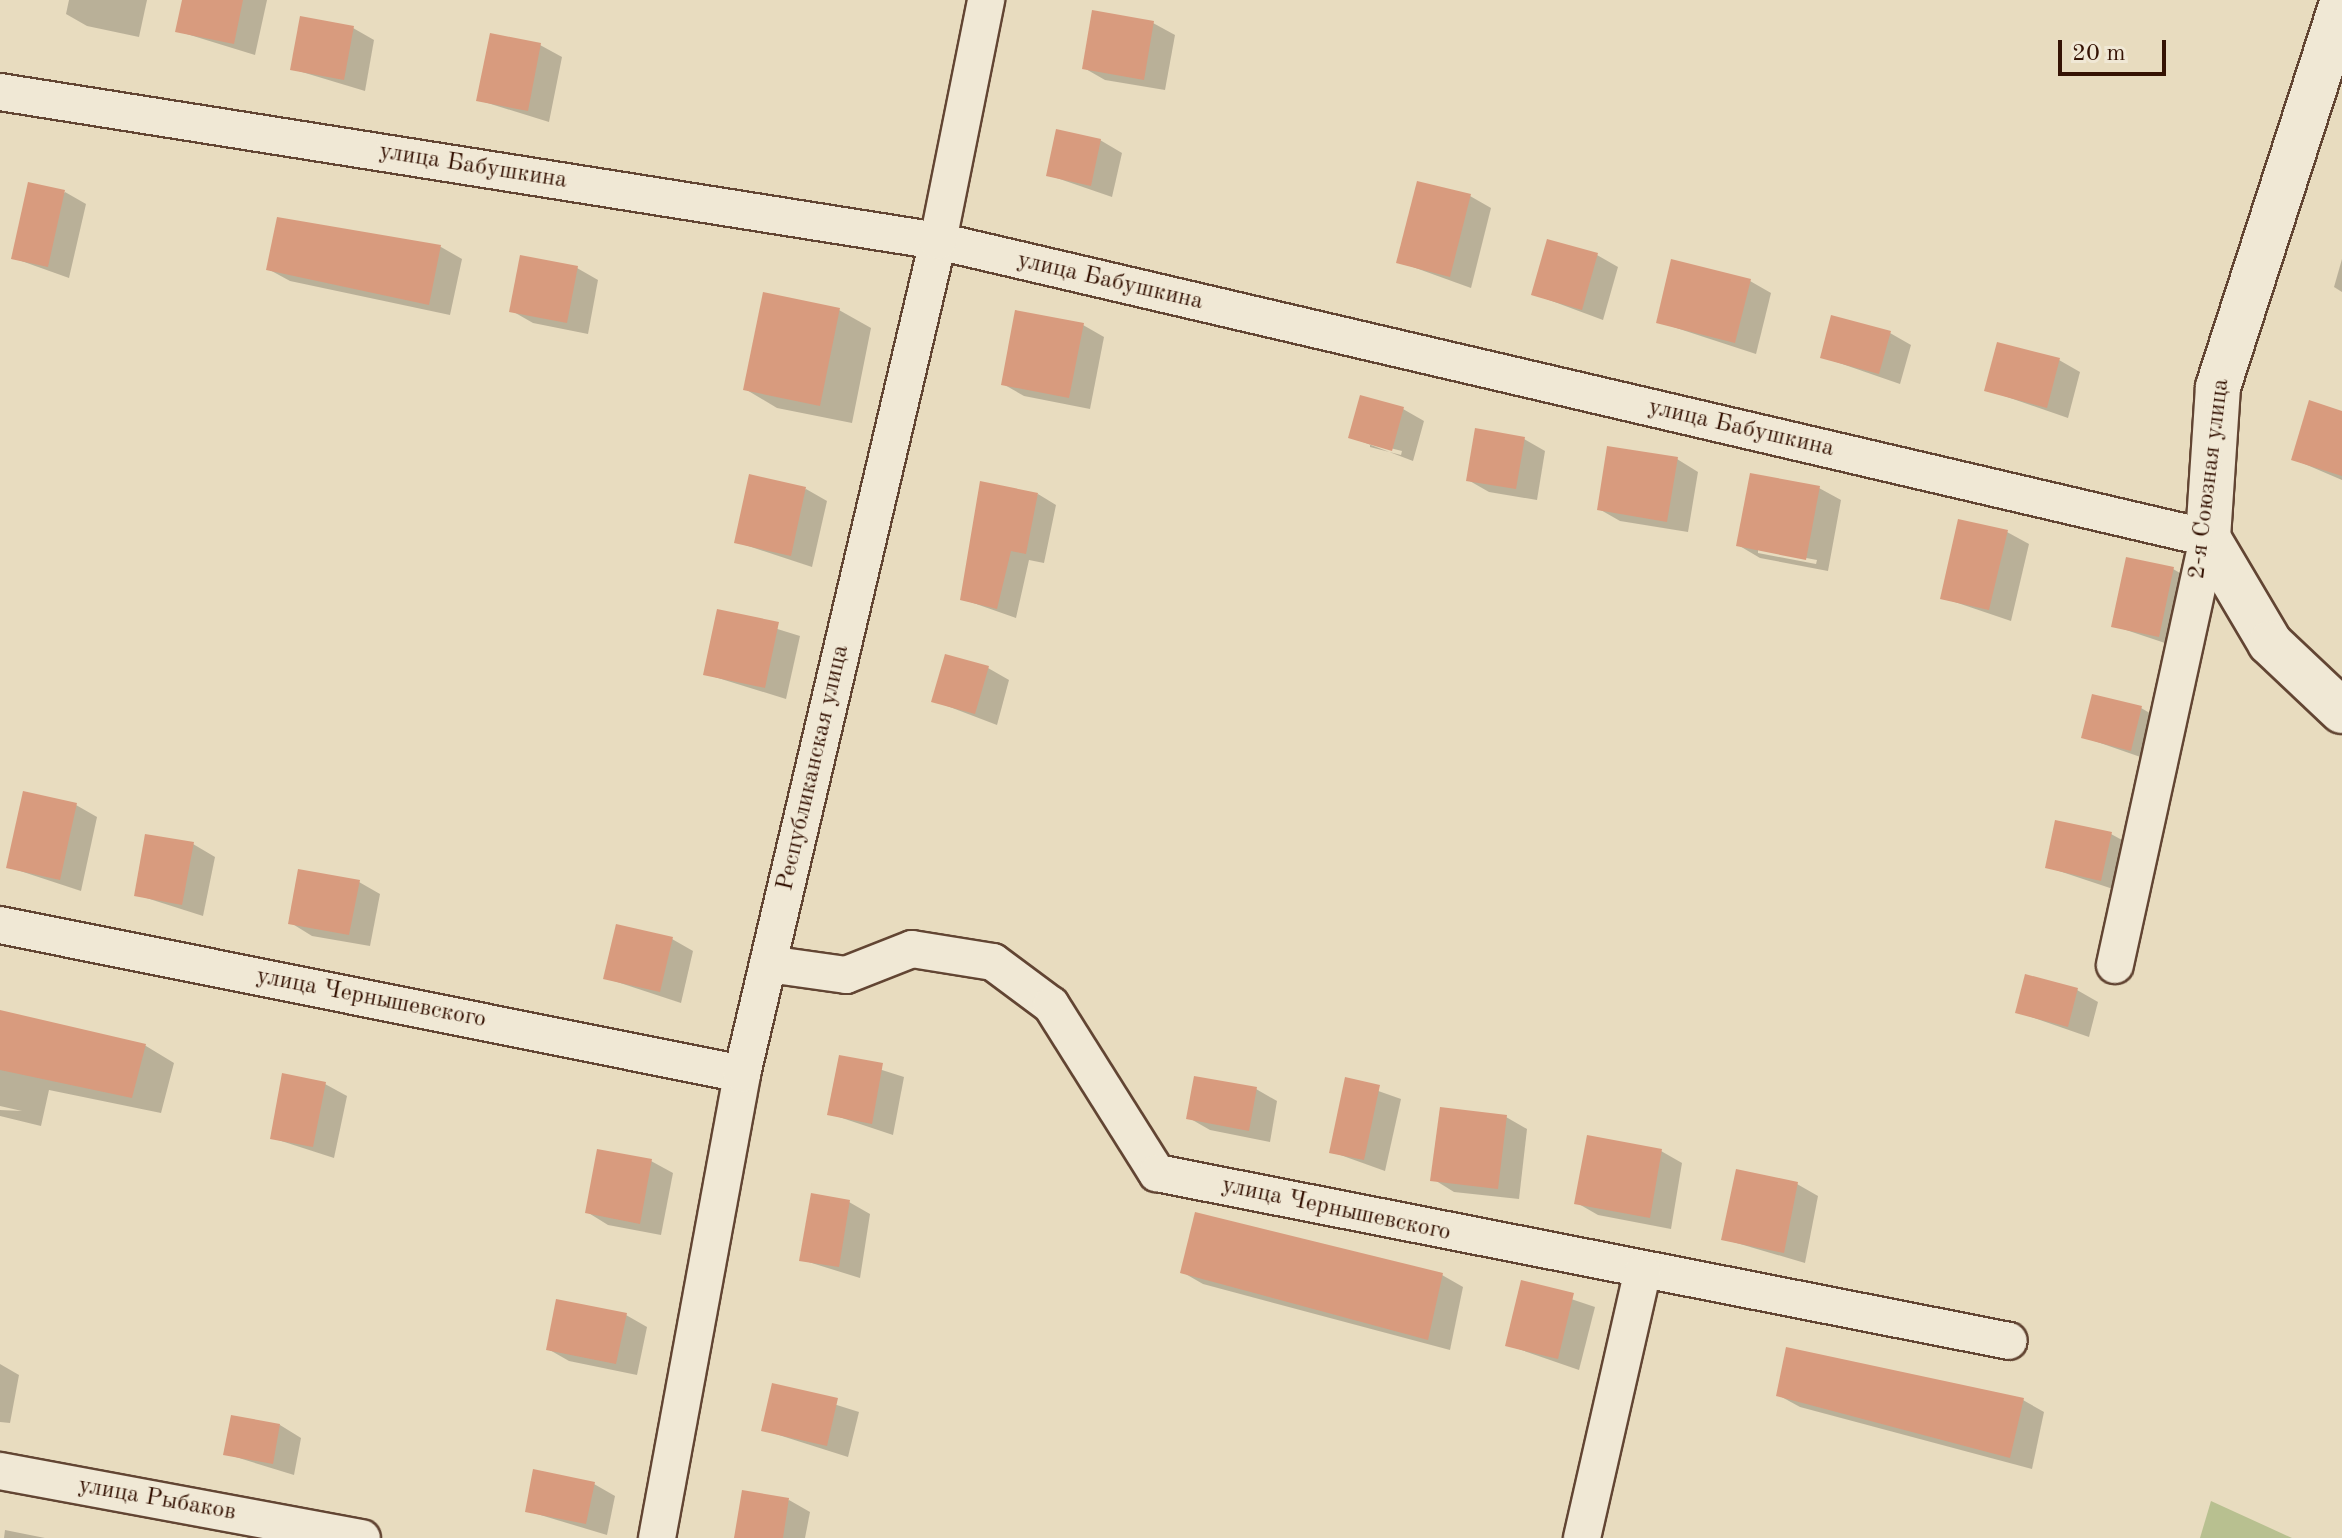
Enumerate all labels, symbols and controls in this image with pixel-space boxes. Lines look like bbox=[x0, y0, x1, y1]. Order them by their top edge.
scale bar bbox=[2062, 24, 2170, 74]
text: 20 m bbox=[2072, 42, 2126, 66]
street label: улица Бабушкина bbox=[377, 138, 569, 196]
street label: улица Бабушкина bbox=[1014, 247, 1206, 317]
street label: 2-я Союзная улица bbox=[2183, 377, 2237, 581]
street label: улица Бабушкина bbox=[1645, 394, 1837, 464]
street label: Республиканская улица bbox=[772, 642, 856, 894]
street label: улица Чернышевского bbox=[254, 963, 488, 1035]
street label: улица Чернышевского bbox=[1219, 1172, 1453, 1248]
street label: улица Рыбаков bbox=[76, 1472, 238, 1528]

